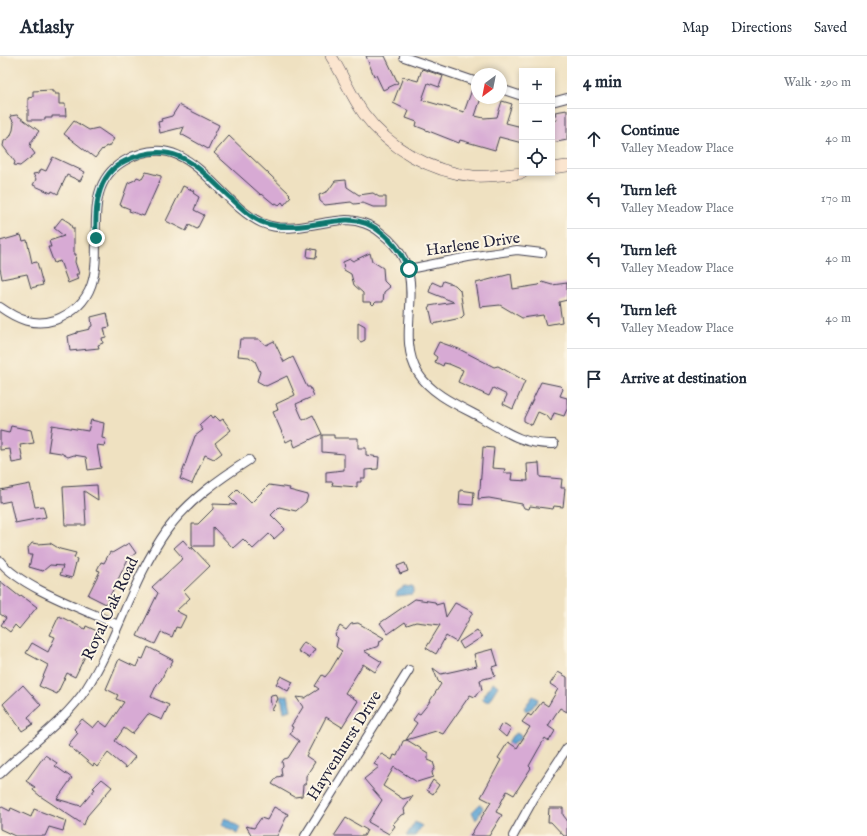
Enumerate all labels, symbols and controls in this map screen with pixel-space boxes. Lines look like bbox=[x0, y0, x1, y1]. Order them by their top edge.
text: Atlasly bbox=[20, 16, 74, 40]
text: Map bbox=[682, 19, 709, 37]
text: Directions bbox=[731, 19, 792, 37]
text: Saved bbox=[814, 19, 847, 37]
north arrow bbox=[471, 68, 507, 104]
map controls bbox=[519, 68, 555, 176]
button: + bbox=[519, 68, 555, 104]
text: 4 min bbox=[583, 72, 622, 93]
text: Walk · 290 m bbox=[784, 74, 851, 91]
button: − bbox=[519, 104, 555, 140]
text: Continue bbox=[621, 121, 679, 140]
icon: ahead bbox=[583, 128, 605, 150]
text: 40 m bbox=[825, 130, 851, 147]
button: locate bbox=[519, 140, 555, 176]
text: Valley Meadow Place bbox=[621, 140, 734, 157]
text: Turn left bbox=[621, 181, 677, 200]
icon: left bbox=[583, 188, 605, 210]
text: 170 m bbox=[821, 190, 851, 207]
text: Valley Meadow Place bbox=[621, 200, 734, 217]
street label: Harlene Drive bbox=[425, 228, 521, 262]
route end bbox=[87, 229, 105, 247]
text: Turn left bbox=[621, 241, 677, 260]
icon: left bbox=[583, 248, 605, 270]
text: 40 m bbox=[825, 250, 851, 267]
route start bbox=[400, 260, 418, 278]
text: Valley Meadow Place bbox=[621, 260, 734, 277]
text: Turn left bbox=[621, 301, 677, 320]
icon: left bbox=[583, 308, 605, 330]
text: 40 m bbox=[825, 310, 851, 327]
text: Valley Meadow Place bbox=[621, 320, 734, 337]
icon: arrive bbox=[583, 368, 605, 390]
text: Arrive at destination bbox=[621, 369, 747, 388]
street label: Royal Oak Road bbox=[78, 554, 144, 664]
street label: Hayvenhurst Drive bbox=[303, 687, 387, 805]

